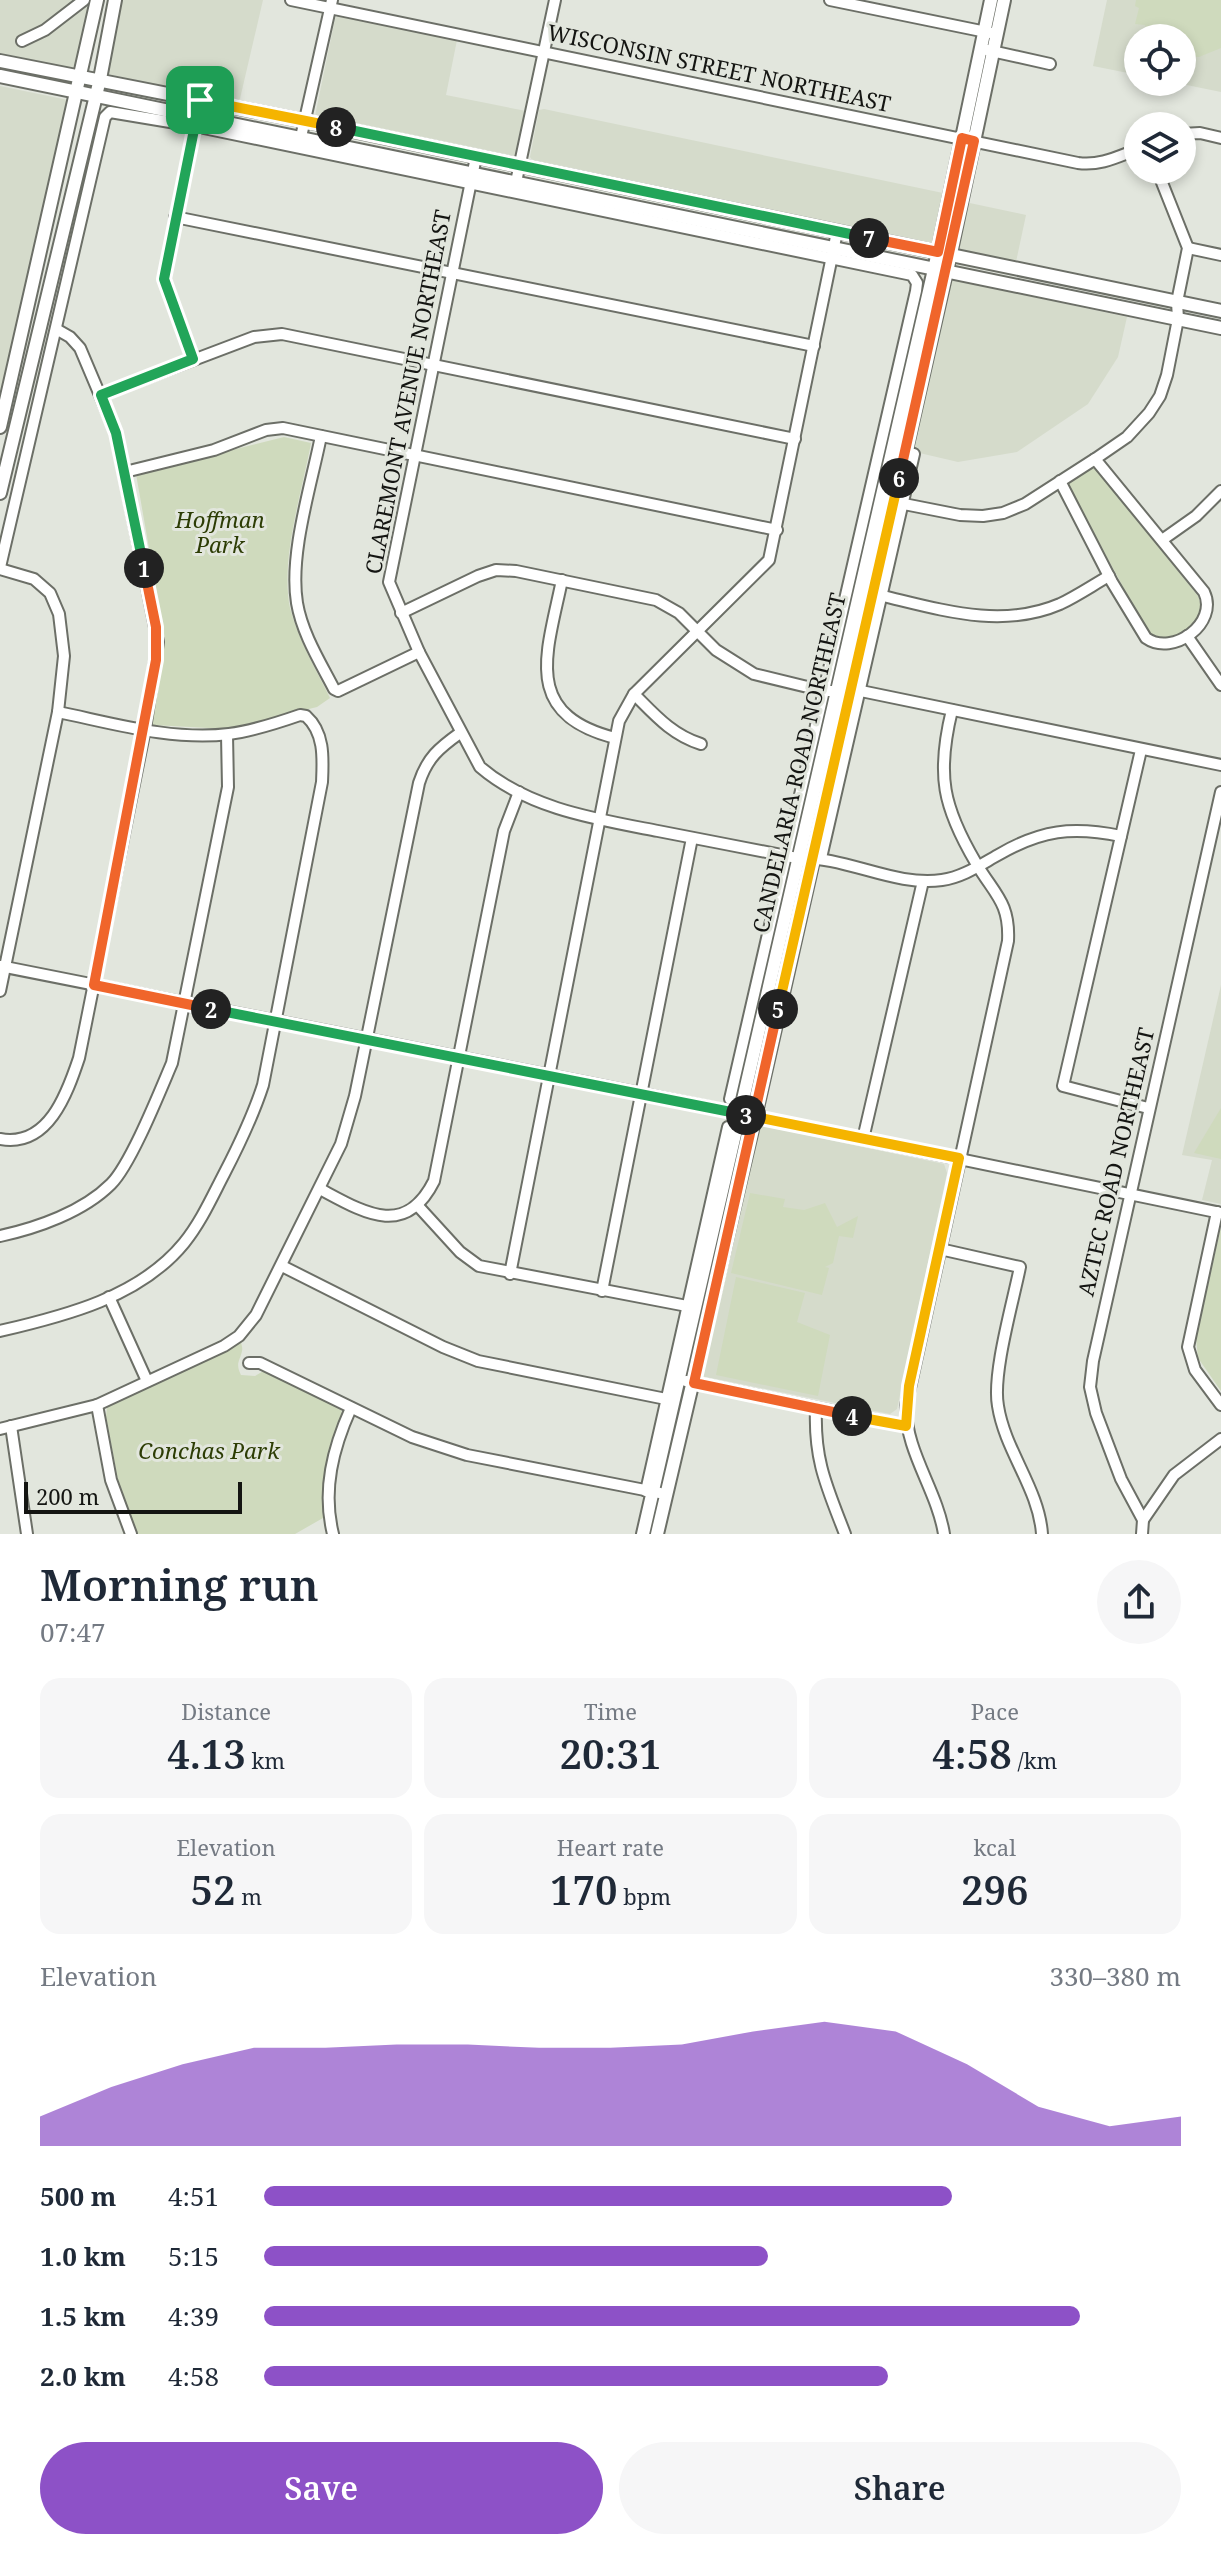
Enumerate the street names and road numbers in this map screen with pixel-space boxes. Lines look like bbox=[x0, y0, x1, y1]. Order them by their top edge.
street label: WISCONSIN STREET NORTHEAST bbox=[545, 16, 894, 118]
street label: CLAREMONT AVENUE NORTHEAST bbox=[357, 207, 457, 576]
street label: CANDELARIA ROAD NORTHEAST bbox=[744, 589, 852, 936]
street label: AZTEC ROAD NORTHEAST bbox=[1070, 1024, 1161, 1299]

